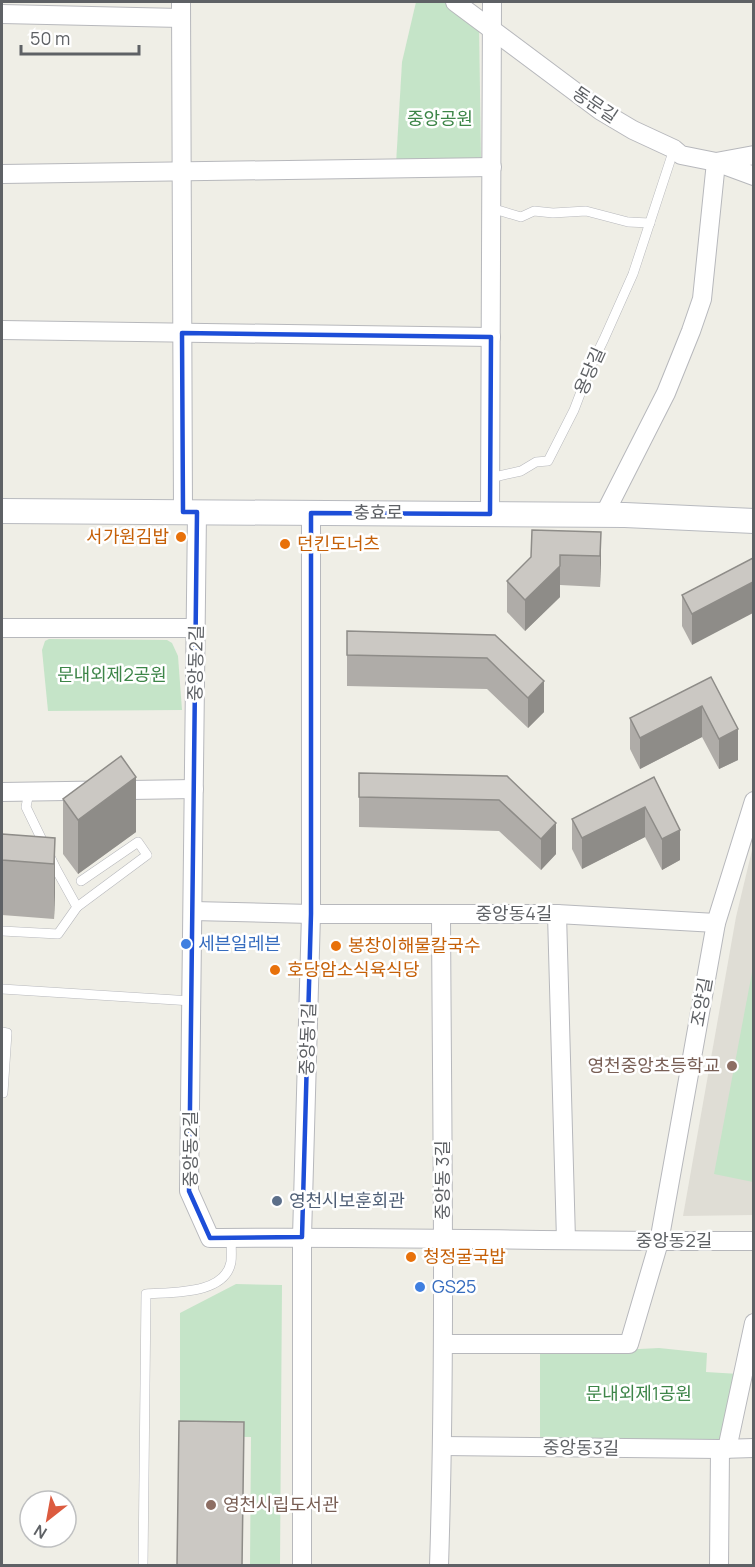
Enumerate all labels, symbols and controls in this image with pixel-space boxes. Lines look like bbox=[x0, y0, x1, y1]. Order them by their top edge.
scale bar bbox=[21, 18, 140, 56]
text: 50 m bbox=[30, 26, 70, 50]
street label: 동문길 bbox=[568, 80, 623, 128]
park label: 중앙공원 bbox=[407, 106, 473, 130]
street label: 용당길 bbox=[568, 343, 610, 398]
street label: 충효로 bbox=[353, 500, 403, 524]
place label: 서가원김밥 bbox=[86, 524, 169, 548]
marker: 서가원김밥 bbox=[174, 530, 188, 544]
place label: 던킨도너츠 bbox=[297, 531, 380, 555]
marker: 던킨도너츠 bbox=[278, 537, 292, 551]
street label: 중앙동2길 bbox=[182, 625, 208, 701]
park label: 문내외제2공원 bbox=[57, 662, 167, 686]
street label: 중앙동4길 bbox=[476, 901, 552, 925]
place label: 세븐일레븐 bbox=[198, 931, 281, 955]
place label: 봉창이해물칼국수 bbox=[348, 933, 480, 957]
marker: 세븐일레븐 bbox=[179, 937, 193, 951]
marker: 봉창이해물칼국수 bbox=[329, 939, 343, 953]
place label: 호당암소식육식당 bbox=[287, 957, 419, 981]
marker: 호당암소식육식당 bbox=[268, 963, 282, 977]
street label: 조양길 bbox=[685, 975, 717, 1028]
street label: 중앙동1길 bbox=[294, 1002, 320, 1076]
place label: 영천중앙초등학교 bbox=[588, 1053, 720, 1077]
marker: 영천중앙초등학교 bbox=[725, 1059, 739, 1073]
street label: 중앙동2길 bbox=[178, 1111, 202, 1187]
street label: 중앙동 3길 bbox=[430, 1140, 454, 1220]
place label: 영천시보훈회관 bbox=[289, 1188, 405, 1212]
marker: 영천시보훈회관 bbox=[270, 1194, 284, 1208]
street label: 중앙동2길 bbox=[636, 1228, 712, 1252]
place label: 청정굴국밥 bbox=[423, 1244, 506, 1268]
marker: 청정굴국밥 bbox=[404, 1250, 418, 1264]
place label: GS25 bbox=[432, 1274, 476, 1298]
marker: GS25 bbox=[413, 1280, 427, 1294]
park label: 문내외제1공원 bbox=[586, 1381, 692, 1405]
street label: 중앙동3길 bbox=[543, 1434, 619, 1460]
north arrow bbox=[18, 1489, 78, 1549]
place label: 영천시립도서관 bbox=[223, 1492, 339, 1516]
marker: 영천시립도서관 bbox=[204, 1498, 218, 1512]
text: N bbox=[30, 1519, 51, 1544]

